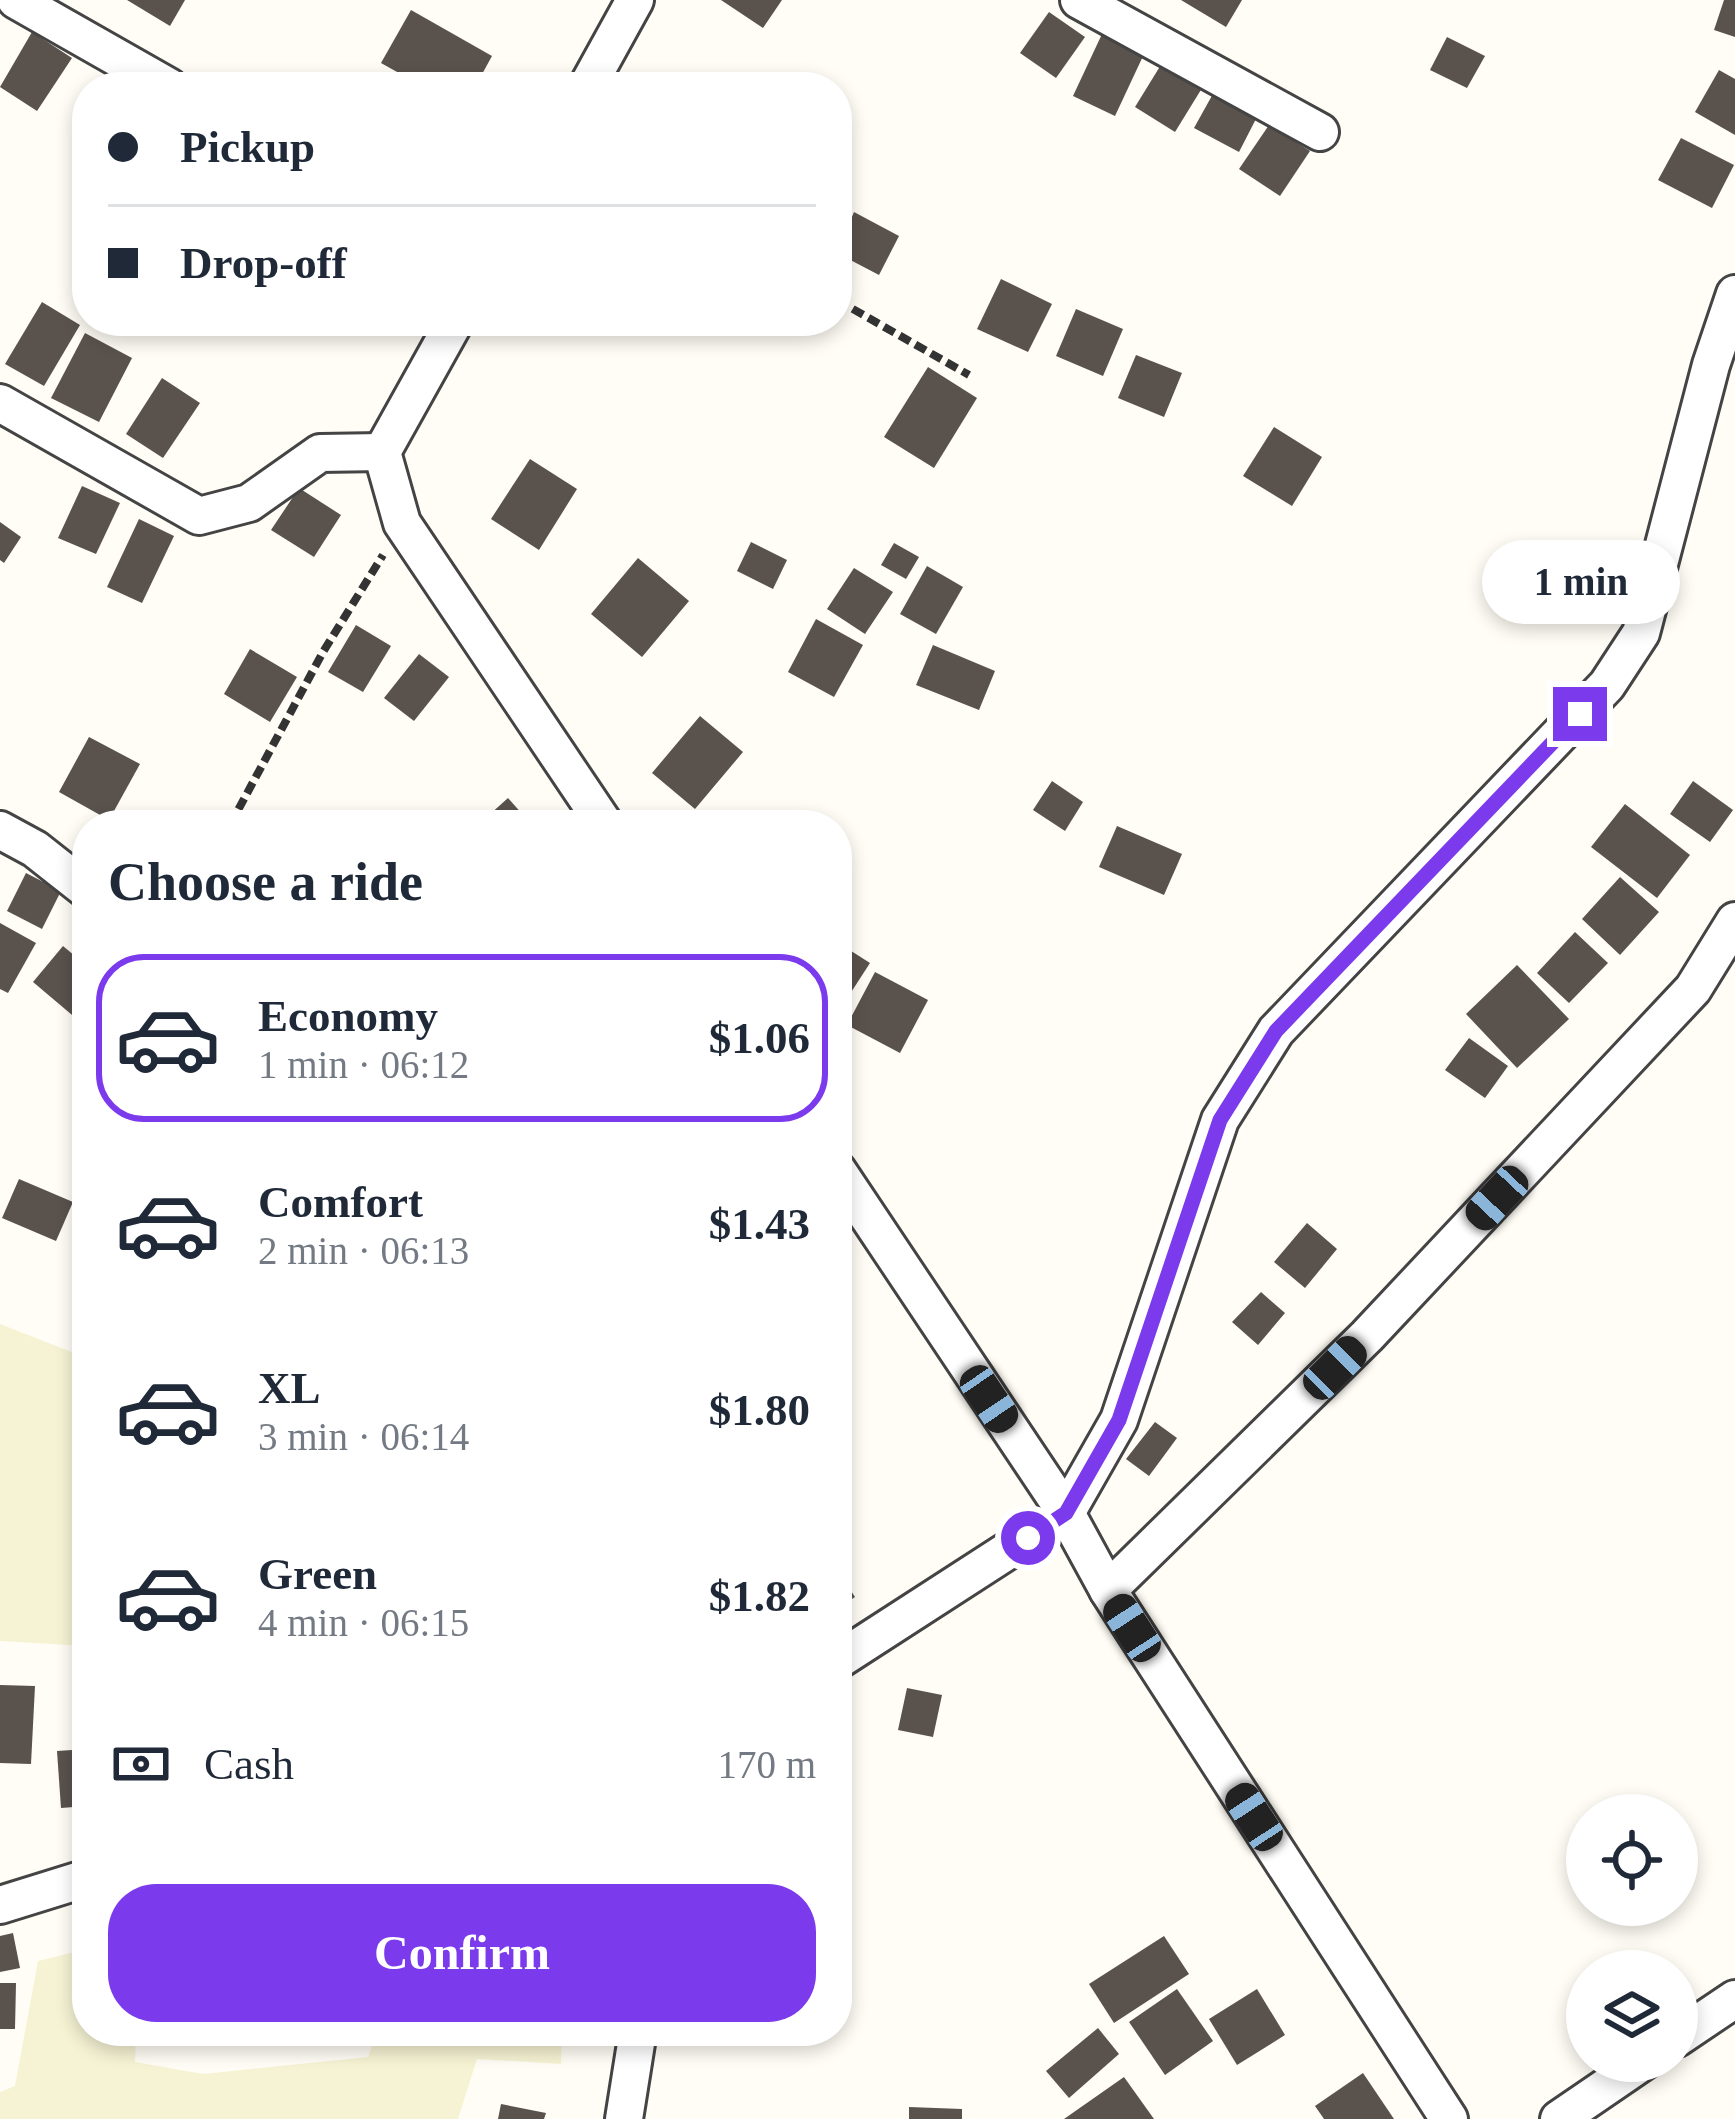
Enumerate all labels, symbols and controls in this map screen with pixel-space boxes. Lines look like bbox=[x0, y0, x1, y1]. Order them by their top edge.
text: Pickup bbox=[180, 122, 315, 172]
text: Drop-off bbox=[180, 238, 347, 288]
callout: 1 min bbox=[1481, 540, 1679, 624]
text: 1 min bbox=[1534, 560, 1628, 603]
route end bbox=[1553, 687, 1607, 741]
text: Choose a ride bbox=[108, 852, 423, 912]
icon: car bbox=[114, 984, 222, 1092]
text: Economy bbox=[258, 991, 438, 1041]
text: $1.06 bbox=[709, 1013, 810, 1063]
text: 1 min · 06:12 bbox=[258, 1043, 469, 1086]
car bbox=[1459, 1159, 1535, 1237]
icon: car bbox=[114, 1170, 222, 1278]
text: Comfort bbox=[258, 1177, 423, 1227]
text: $1.43 bbox=[709, 1199, 810, 1249]
text: 2 min · 06:13 bbox=[258, 1229, 469, 1272]
car bbox=[1297, 1330, 1373, 1406]
icon: car bbox=[114, 1356, 222, 1464]
car bbox=[954, 1359, 1024, 1439]
text: XL bbox=[258, 1363, 321, 1413]
text: $1.80 bbox=[709, 1385, 810, 1435]
text: 3 min · 06:14 bbox=[258, 1415, 469, 1458]
route start bbox=[1001, 1511, 1055, 1565]
icon: car bbox=[114, 1542, 222, 1650]
text: Green bbox=[258, 1549, 377, 1599]
text: $1.82 bbox=[709, 1571, 810, 1621]
car bbox=[1097, 1588, 1167, 1668]
text: 4 min · 06:15 bbox=[258, 1601, 469, 1644]
icon: cash bbox=[108, 1731, 174, 1797]
text: Cash bbox=[204, 1739, 294, 1789]
text: 170 m bbox=[717, 1743, 816, 1786]
car bbox=[1219, 1777, 1289, 1857]
map controls bbox=[1566, 1794, 1698, 2082]
button: locate bbox=[1566, 1794, 1698, 1926]
button: Confirm bbox=[108, 1884, 816, 2022]
button: layers bbox=[1566, 1950, 1698, 2082]

